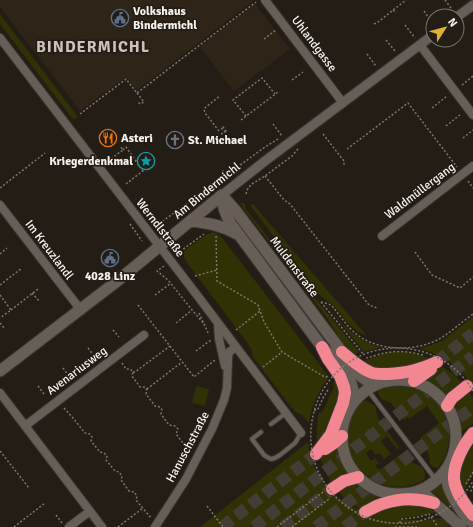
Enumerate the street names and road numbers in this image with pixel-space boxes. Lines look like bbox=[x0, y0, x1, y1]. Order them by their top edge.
street label: Uhlandgasse bbox=[288, 13, 340, 75]
street label: Am Bindermichl bbox=[170, 159, 244, 223]
street label: Waldmüllergang bbox=[382, 160, 458, 222]
street label: Werndlstraße bbox=[133, 196, 187, 260]
street label: Im Kreuzlandl bbox=[22, 217, 77, 283]
street label: Muldenstraße bbox=[266, 234, 322, 300]
street label: Avenariusweg bbox=[44, 343, 110, 399]
street label: Hanuschstraße bbox=[163, 409, 213, 485]

